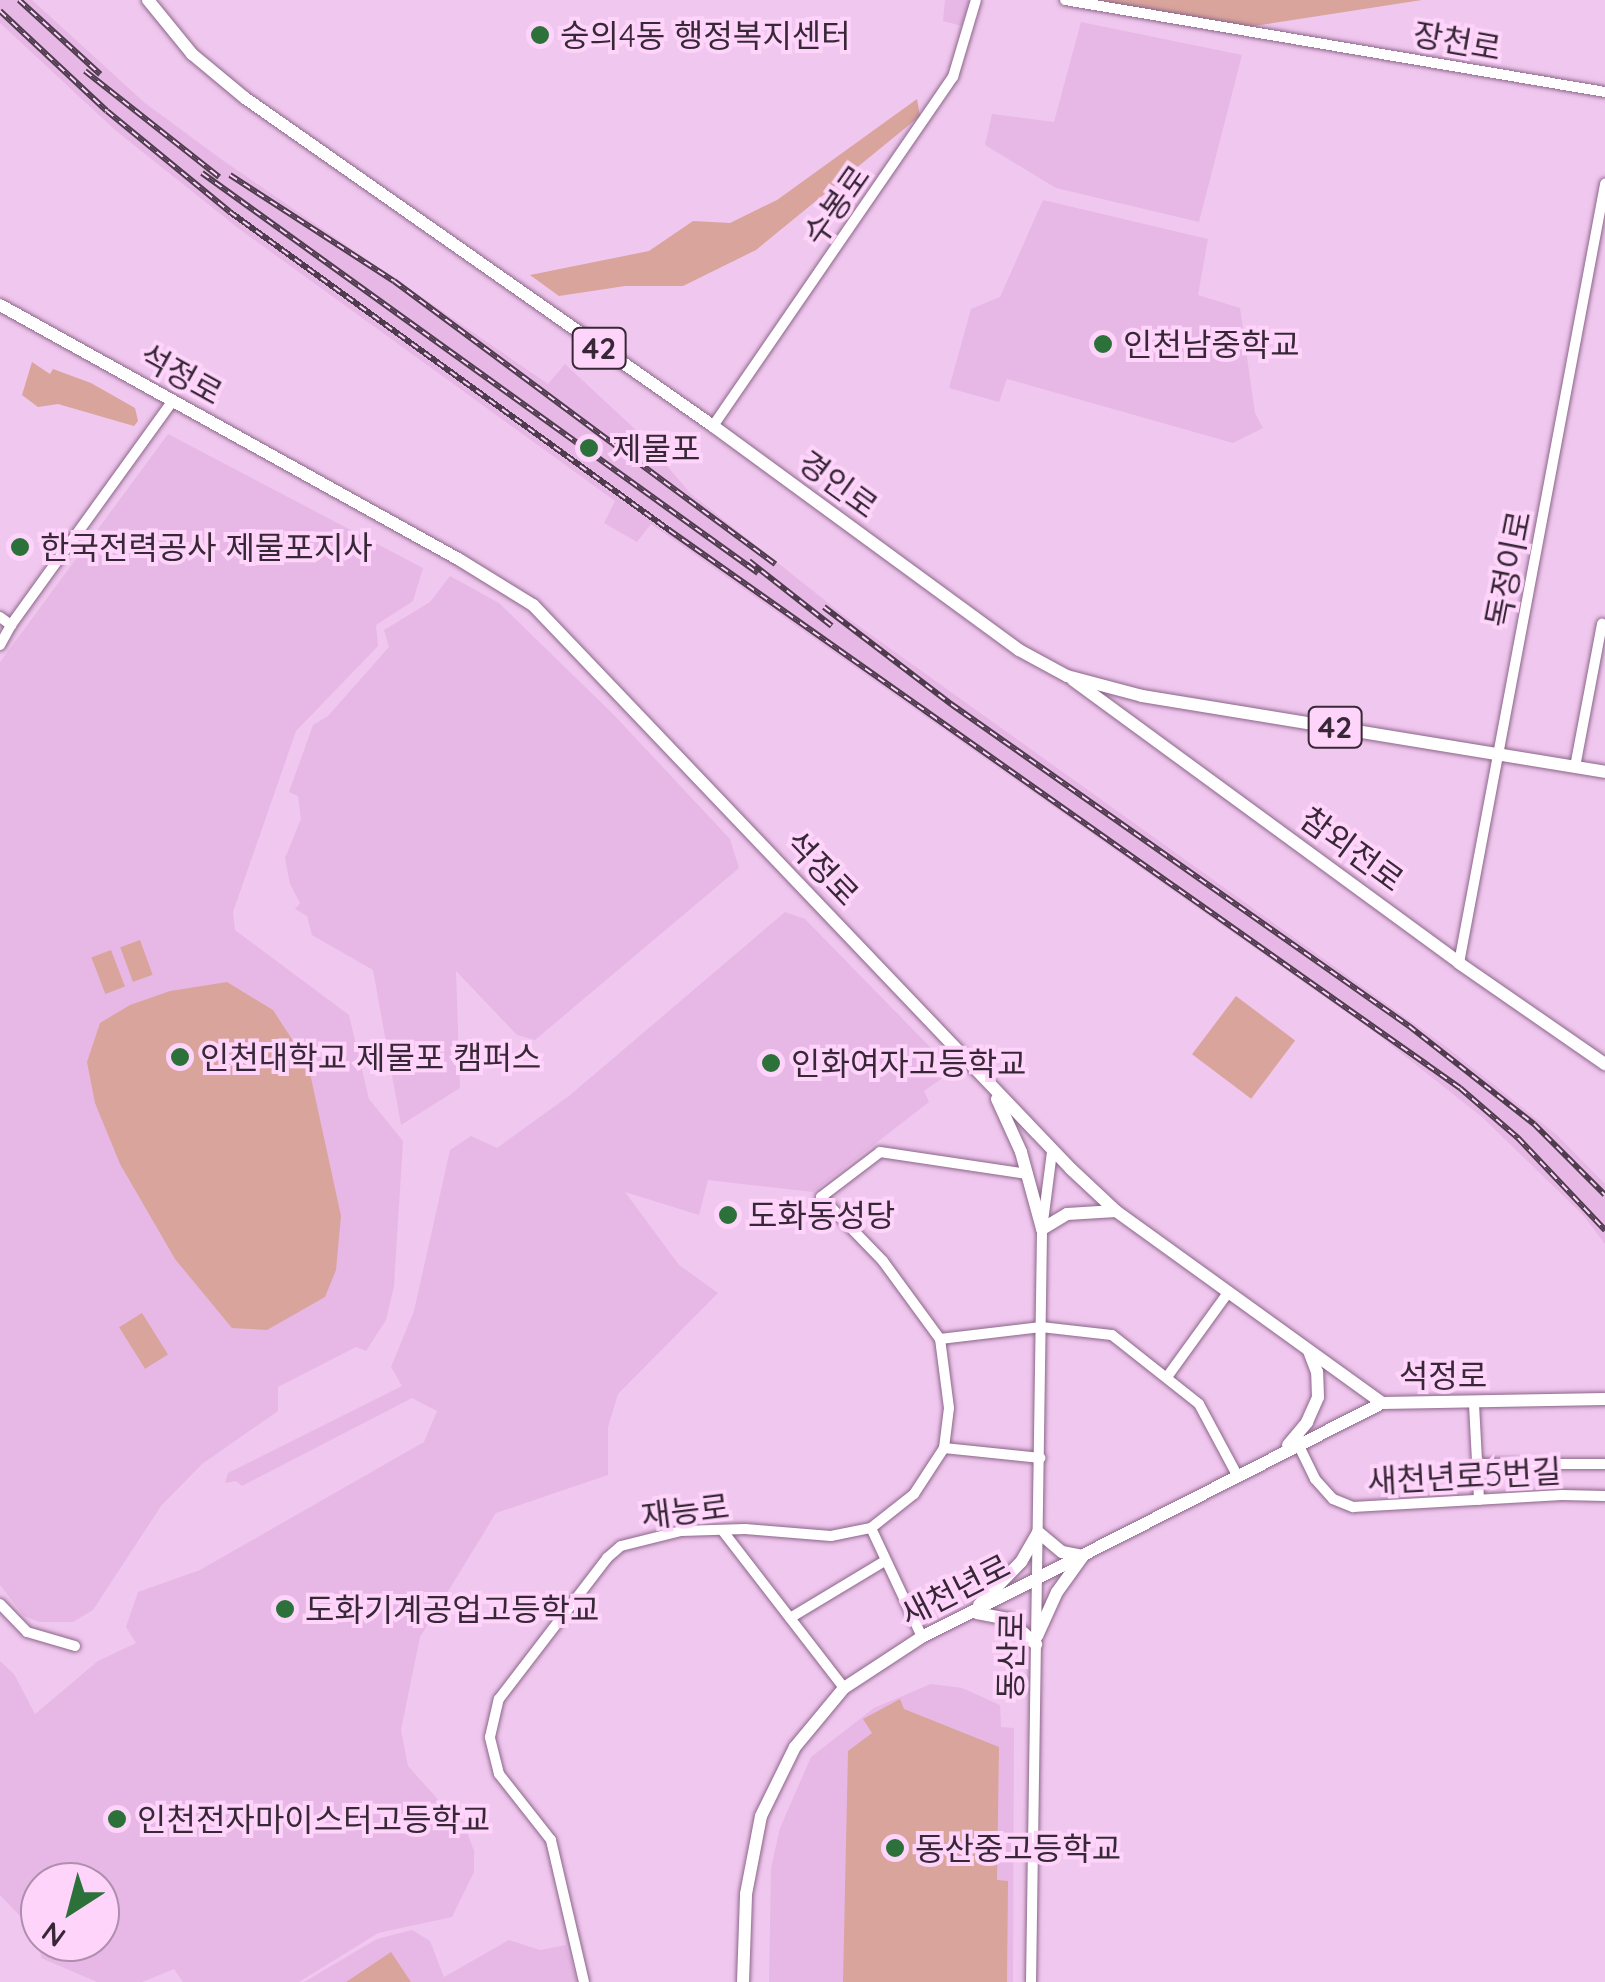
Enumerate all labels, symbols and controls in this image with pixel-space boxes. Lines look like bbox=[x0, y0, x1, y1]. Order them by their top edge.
street label: 장천로 bbox=[1410, 14, 1504, 68]
place label: 숭의4동 행정복지센터 bbox=[560, 16, 851, 54]
marker: 숭의4동 행정복지센터 bbox=[529, 24, 551, 46]
street label: 수봉로 bbox=[795, 158, 877, 252]
road number: 42 bbox=[572, 323, 626, 373]
place label: 인천남중학교 bbox=[1123, 325, 1300, 363]
marker: 인천남중학교 bbox=[1092, 333, 1114, 355]
street label: 석정로 bbox=[133, 336, 229, 412]
place label: 제물포 bbox=[612, 429, 700, 467]
marker: 제물포 bbox=[576, 435, 602, 461]
street label: 경인로 bbox=[791, 443, 885, 525]
street label: 독정이로 bbox=[1478, 508, 1538, 630]
place label: 한국전력공사 제물포지사 bbox=[40, 528, 373, 566]
marker: 한국전력공사 제물포지사 bbox=[9, 536, 31, 558]
road number: 42 bbox=[1308, 702, 1362, 752]
street label: 참외전로 bbox=[1293, 799, 1411, 899]
street label: 석정로 bbox=[778, 823, 866, 913]
place label: 인천대학교 제물포 캠퍼스 bbox=[200, 1038, 541, 1076]
place label: 인화여자고등학교 bbox=[791, 1044, 1027, 1082]
marker: 인천대학교 제물포 캠퍼스 bbox=[169, 1046, 191, 1068]
marker: 인화여자고등학교 bbox=[760, 1052, 782, 1074]
place label: 도화동성당 bbox=[748, 1196, 895, 1234]
marker: 도화동성당 bbox=[717, 1204, 739, 1226]
street label: 석정로 bbox=[1399, 1356, 1487, 1394]
street label: 새천년로5번길 bbox=[1366, 1452, 1562, 1500]
street label: 재능로 bbox=[639, 1487, 731, 1535]
street label: 새천년로 bbox=[894, 1546, 1016, 1634]
place label: 도화기계공업고등학교 bbox=[305, 1590, 599, 1628]
marker: 도화기계공업고등학교 bbox=[274, 1598, 296, 1620]
street label: 동산로 bbox=[991, 1612, 1031, 1700]
place label: 인천전자마이스터고등학교 bbox=[137, 1800, 490, 1838]
marker: 인천전자마이스터고등학교 bbox=[106, 1808, 128, 1830]
place label: 동산중고등학교 bbox=[915, 1829, 1121, 1867]
marker: 동산중고등학교 bbox=[884, 1837, 906, 1859]
north arrow bbox=[20, 1862, 120, 1962]
text: N bbox=[35, 1915, 72, 1955]

